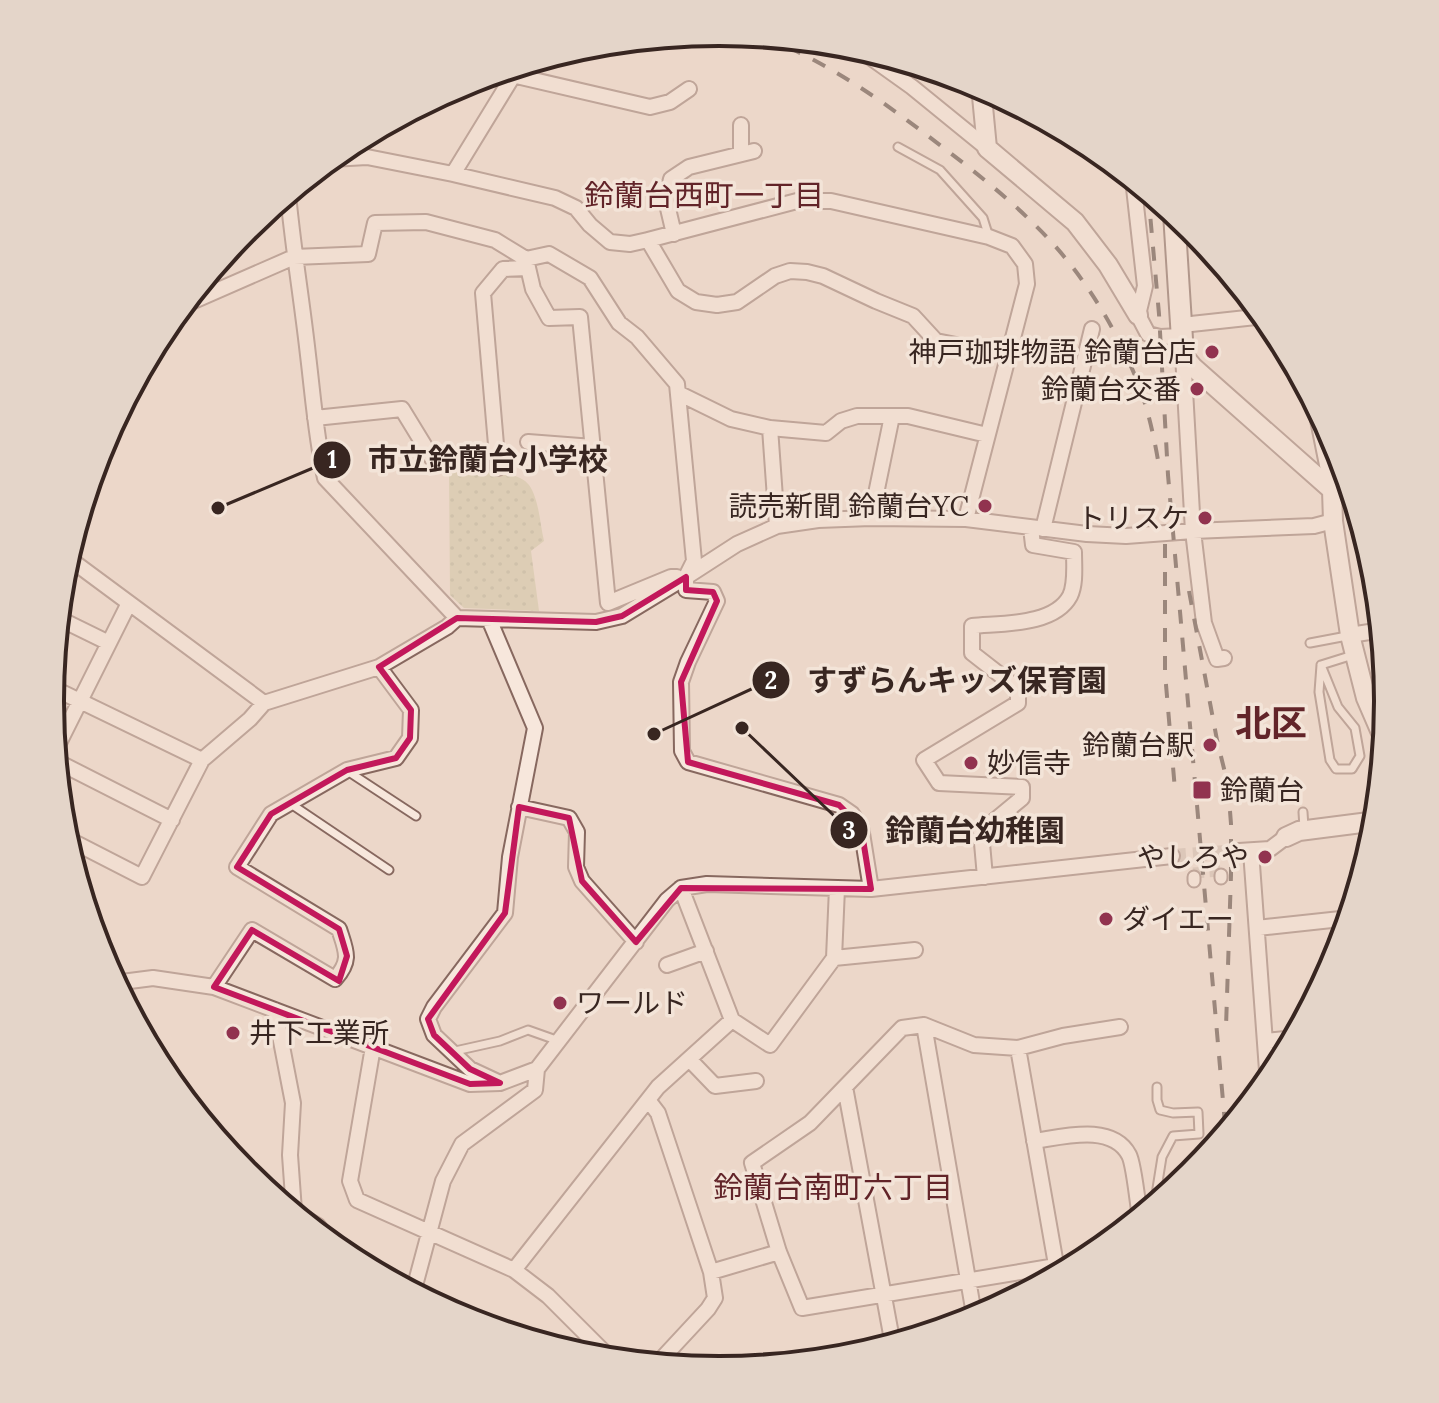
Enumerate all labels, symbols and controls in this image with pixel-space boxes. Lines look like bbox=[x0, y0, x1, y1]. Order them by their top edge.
district label: 鈴蘭台西町一丁目 bbox=[584, 176, 824, 214]
place label: 神戸珈琲物語 鈴蘭台店 bbox=[909, 334, 1196, 370]
marker: 神戸珈琲物語 鈴蘭台店 bbox=[1203, 343, 1221, 361]
place label: 鈴蘭台交番 bbox=[1041, 371, 1181, 407]
marker: 鈴蘭台交番 bbox=[1188, 380, 1206, 398]
callout: 市立鈴蘭台小学校 bbox=[312, 433, 624, 487]
text: 市立鈴蘭台小学校 bbox=[368, 440, 608, 478]
text: 1 bbox=[327, 444, 337, 475]
place label: 読売新聞 鈴蘭台YC bbox=[729, 488, 969, 524]
marker: 読売新聞 鈴蘭台YC bbox=[976, 497, 994, 515]
place label: トリスケ bbox=[1077, 500, 1189, 536]
marker: トリスケ bbox=[1196, 509, 1214, 527]
callout: すずらんキッズ保育園 bbox=[751, 653, 1123, 707]
text: すずらんキッズ保育園 bbox=[807, 661, 1107, 699]
text: 2 bbox=[765, 665, 777, 696]
district label: 北区 bbox=[1235, 700, 1307, 746]
place label: 鈴蘭台駅 bbox=[1082, 727, 1194, 763]
marker: 鈴蘭台駅 bbox=[1201, 736, 1219, 754]
place label: 妙信寺 bbox=[987, 745, 1071, 781]
marker: 妙信寺 bbox=[962, 754, 980, 772]
place label: 鈴蘭台 bbox=[1220, 772, 1304, 808]
marker: 鈴蘭台 bbox=[1191, 779, 1213, 801]
callout: 鈴蘭台幼稚園 bbox=[829, 803, 1081, 857]
text: 鈴蘭台幼稚園 bbox=[885, 811, 1065, 849]
text: 3 bbox=[842, 815, 856, 846]
place label: やしろや bbox=[1137, 839, 1249, 875]
marker: やしろや bbox=[1256, 848, 1274, 866]
place label: ダイエー bbox=[1122, 901, 1234, 937]
marker: ダイエー bbox=[1097, 910, 1115, 928]
place label: ワールド bbox=[576, 985, 688, 1021]
marker: ワールド bbox=[551, 994, 569, 1012]
place label: 井下工業所 bbox=[249, 1015, 389, 1051]
marker: 井下工業所 bbox=[224, 1024, 242, 1042]
district label: 鈴蘭台南町六丁目 bbox=[713, 1168, 953, 1206]

